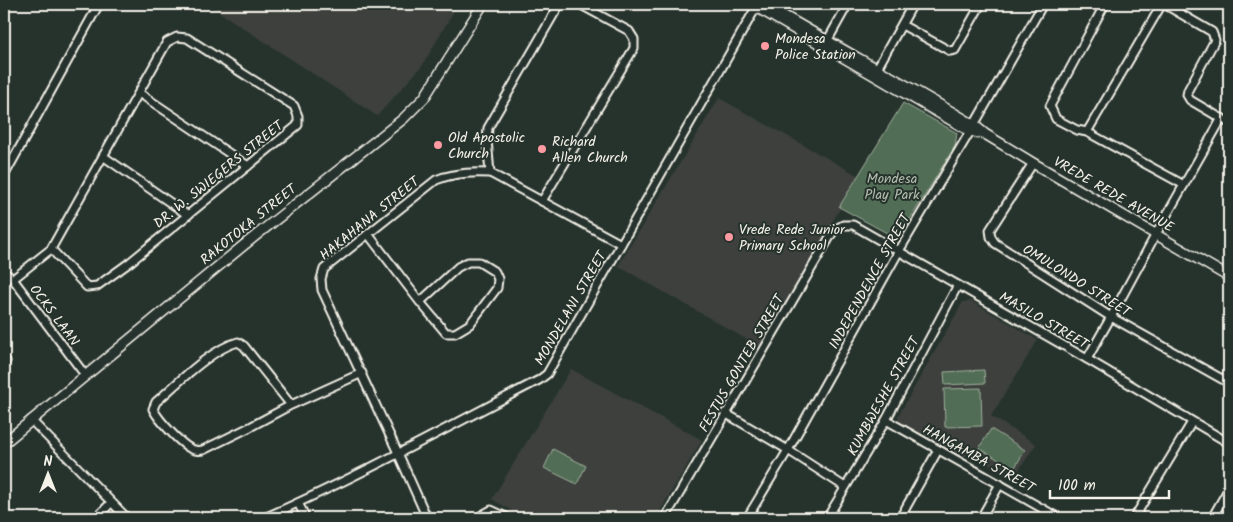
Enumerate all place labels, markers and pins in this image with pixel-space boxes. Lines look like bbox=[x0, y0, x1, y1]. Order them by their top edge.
place label: Mondesa Police Station bbox=[775, 28, 856, 66]
marker: Mondesa Police Station bbox=[759, 40, 771, 52]
place label: Old Apostolic Church bbox=[448, 127, 525, 165]
place label: Richard Allen Church bbox=[552, 131, 628, 169]
marker: Old Apostolic Church bbox=[432, 139, 444, 151]
marker: Richard Allen Church bbox=[536, 143, 548, 155]
place label: Vrede Rede Junior Primary School bbox=[739, 219, 846, 257]
marker: Vrede Rede Junior Primary School bbox=[723, 231, 735, 243]

